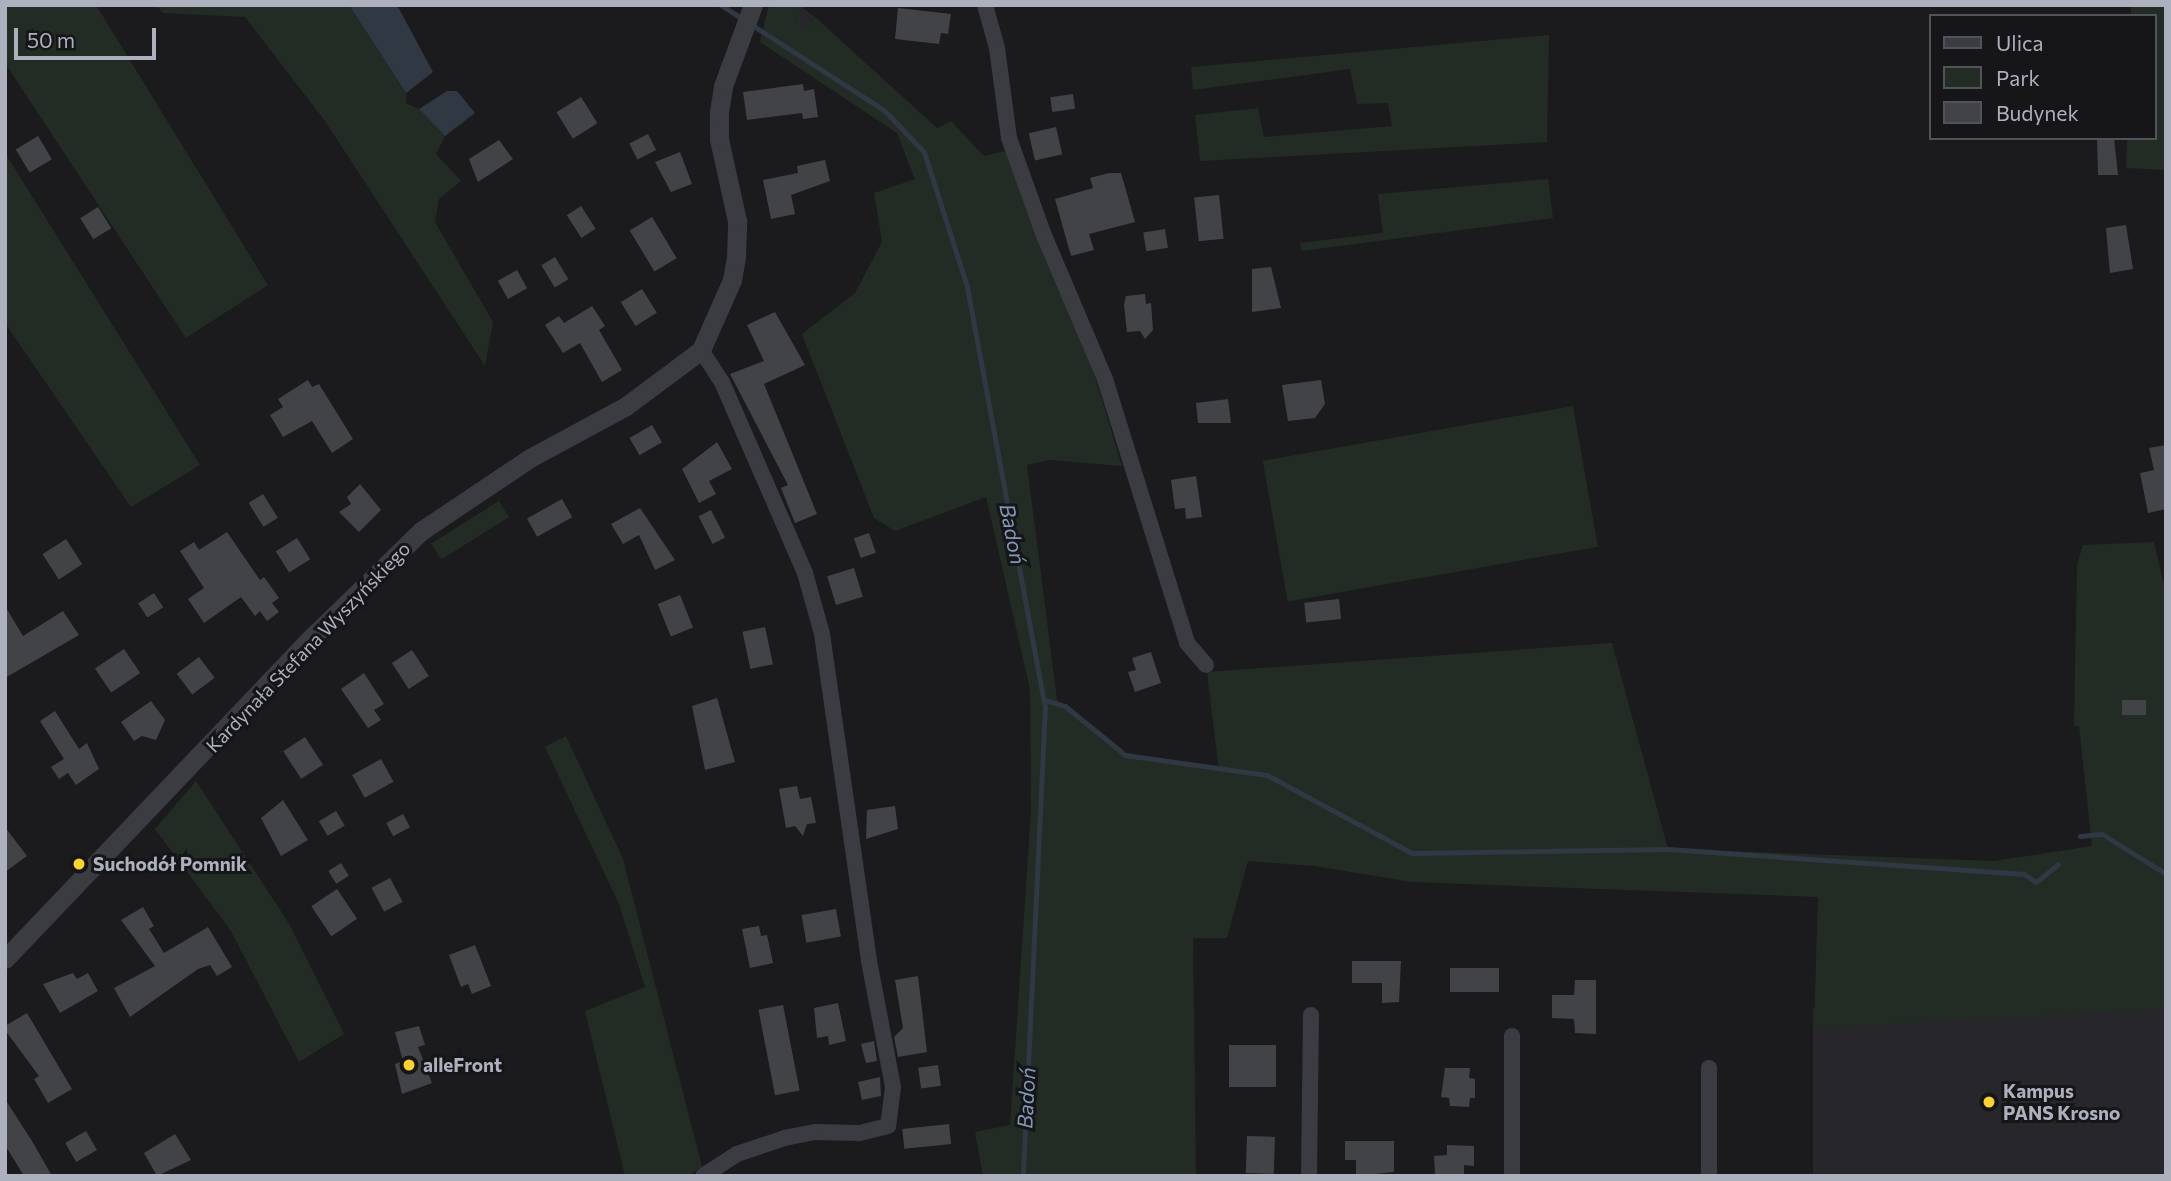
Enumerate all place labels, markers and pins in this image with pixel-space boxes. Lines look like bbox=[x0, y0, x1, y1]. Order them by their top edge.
place label: Suchodół Pomnik bbox=[93, 853, 247, 875]
marker: Suchodół Pomnik bbox=[71, 856, 87, 872]
place label: alleFront bbox=[423, 1054, 502, 1076]
marker: alleFront bbox=[401, 1057, 417, 1073]
place label: Kampus PANS Krosno bbox=[2003, 1080, 2120, 1124]
marker: Kampus PANS Krosno bbox=[1981, 1094, 1997, 1110]

